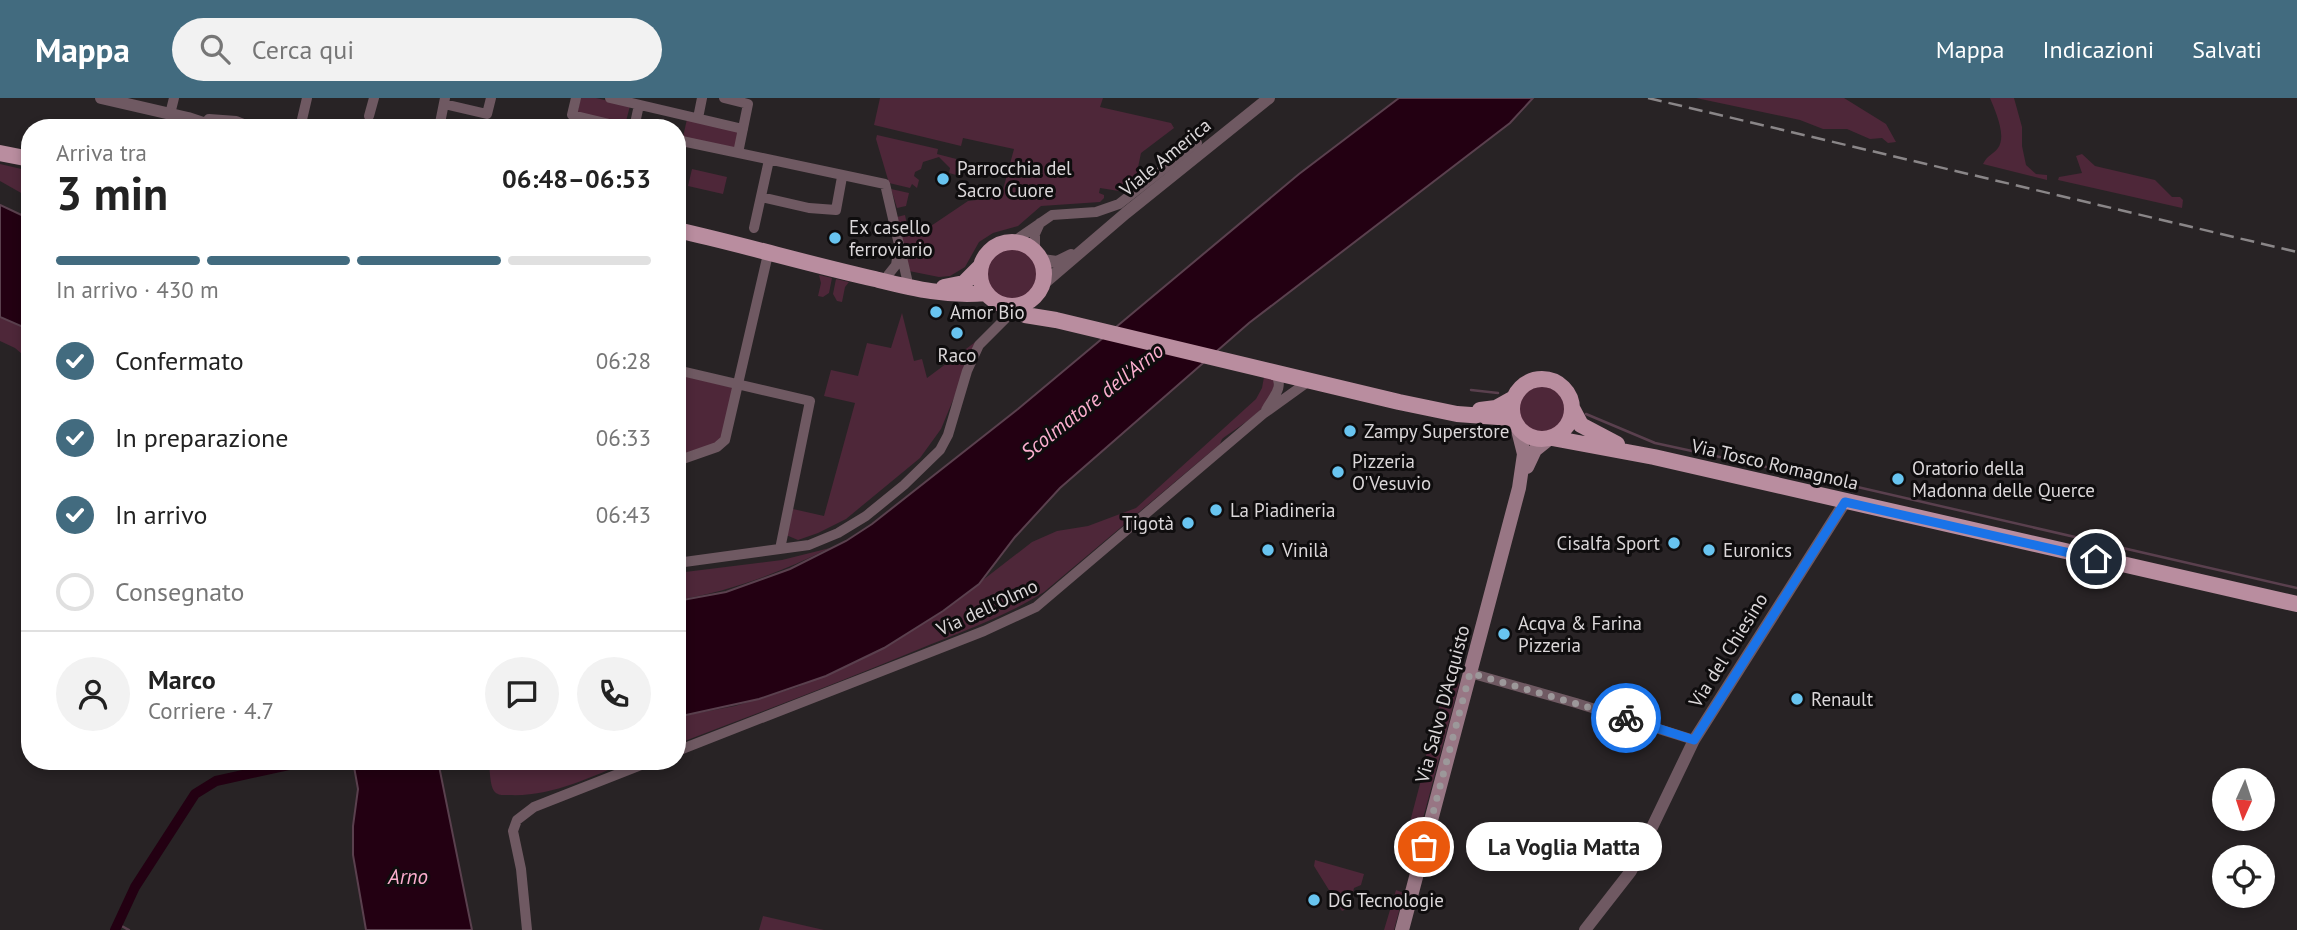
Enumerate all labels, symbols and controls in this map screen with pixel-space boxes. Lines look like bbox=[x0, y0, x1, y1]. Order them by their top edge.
search box bbox=[172, 18, 662, 81]
text: Mappa bbox=[35, 28, 130, 71]
icon: search bbox=[196, 30, 234, 68]
text: Cerca qui bbox=[252, 33, 354, 66]
text: Mappa bbox=[1936, 34, 2005, 65]
text: Indicazioni bbox=[2043, 34, 2154, 65]
text: Salvati bbox=[2192, 34, 2262, 65]
street label: Viale America bbox=[1114, 113, 1216, 202]
text: Arriva tra bbox=[56, 138, 147, 167]
place label: Parrocchia del Sacro Cuore bbox=[957, 156, 1072, 202]
text: 06:48–06:53 bbox=[502, 162, 651, 195]
text: 3 min bbox=[56, 163, 168, 223]
marker: Parrocchia del Sacro Cuore bbox=[935, 171, 951, 187]
place label: Ex casello ferroviario bbox=[849, 215, 933, 261]
marker: Ex casello ferroviario bbox=[827, 230, 843, 246]
text: In arrivo · 430 m bbox=[56, 275, 219, 304]
place label: Amor Bio bbox=[950, 300, 1025, 324]
marker: Amor Bio bbox=[928, 304, 944, 320]
marker: Raco bbox=[949, 325, 965, 341]
water label: Scolmatore dell'Arno bbox=[1015, 337, 1169, 465]
icon: check bbox=[56, 342, 94, 380]
place label: Raco bbox=[938, 343, 976, 367]
text: Confermato bbox=[115, 344, 244, 377]
text: 06:28 bbox=[596, 346, 651, 375]
icon: check bbox=[56, 419, 94, 457]
place label: Zampy Superstore bbox=[1364, 419, 1509, 443]
text: In preparazione bbox=[115, 421, 289, 454]
text: 06:33 bbox=[596, 423, 651, 452]
marker: Zampy Superstore bbox=[1342, 423, 1358, 439]
street label: Via Tosco Romagnola bbox=[1688, 433, 1861, 495]
place label: Pizzeria O'Vesuvio bbox=[1352, 449, 1431, 495]
place label: Oratorio della Madonna delle Querce bbox=[1912, 456, 2095, 502]
marker: Pizzeria O'Vesuvio bbox=[1330, 464, 1346, 480]
marker: Oratorio della Madonna delle Querce bbox=[1890, 471, 1906, 487]
icon: check bbox=[56, 496, 94, 534]
text: In arrivo bbox=[115, 498, 207, 531]
place label: La Piadineria bbox=[1230, 498, 1335, 522]
text: 06:43 bbox=[596, 500, 651, 529]
marker: La Piadineria bbox=[1208, 502, 1224, 518]
place label: Tigotà bbox=[1122, 511, 1174, 535]
marker: Tigotà bbox=[1180, 515, 1196, 531]
pin bbox=[2066, 529, 2126, 589]
place label: Cisalfa Sport bbox=[1557, 531, 1661, 555]
marker: Cisalfa Sport bbox=[1666, 535, 1682, 551]
place label: Vinilà bbox=[1281, 538, 1328, 562]
place label: Euronics bbox=[1723, 538, 1792, 562]
icon: home bbox=[2077, 540, 2115, 578]
marker: Vinilà bbox=[1260, 542, 1276, 558]
marker: Euronics bbox=[1701, 542, 1717, 558]
street label: Via dell'Olmo bbox=[932, 573, 1041, 641]
text: Consegnato bbox=[115, 575, 245, 608]
street label: Via del Chiesino bbox=[1683, 588, 1773, 713]
place label: Acqva & Farina Pizzeria bbox=[1518, 611, 1642, 657]
street label: Via Salvo D'Acquisto bbox=[1409, 623, 1475, 786]
marker: Acqva & Farina Pizzeria bbox=[1496, 626, 1512, 642]
button: person bbox=[56, 657, 130, 731]
button: chat bbox=[485, 657, 559, 731]
button: phone bbox=[577, 657, 651, 731]
text: Marco bbox=[148, 663, 216, 696]
courier bbox=[1591, 683, 1661, 753]
place label: Renault bbox=[1811, 687, 1874, 711]
marker: Renault bbox=[1789, 691, 1805, 707]
text: Corriere · 4.7 bbox=[148, 696, 274, 725]
icon: bike bbox=[1607, 699, 1645, 737]
north arrow bbox=[2212, 768, 2275, 831]
map controls bbox=[2212, 768, 2275, 908]
pin bbox=[1394, 817, 1454, 877]
callout: La Voglia Matta bbox=[1466, 822, 1662, 872]
icon: bag bbox=[1405, 828, 1443, 866]
text: La Voglia Matta bbox=[1488, 832, 1640, 861]
button: locate bbox=[2212, 845, 2275, 908]
water label: Arno bbox=[387, 863, 428, 890]
place label: DG Tecnologie bbox=[1328, 888, 1444, 912]
marker: DG Tecnologie bbox=[1306, 892, 1322, 908]

